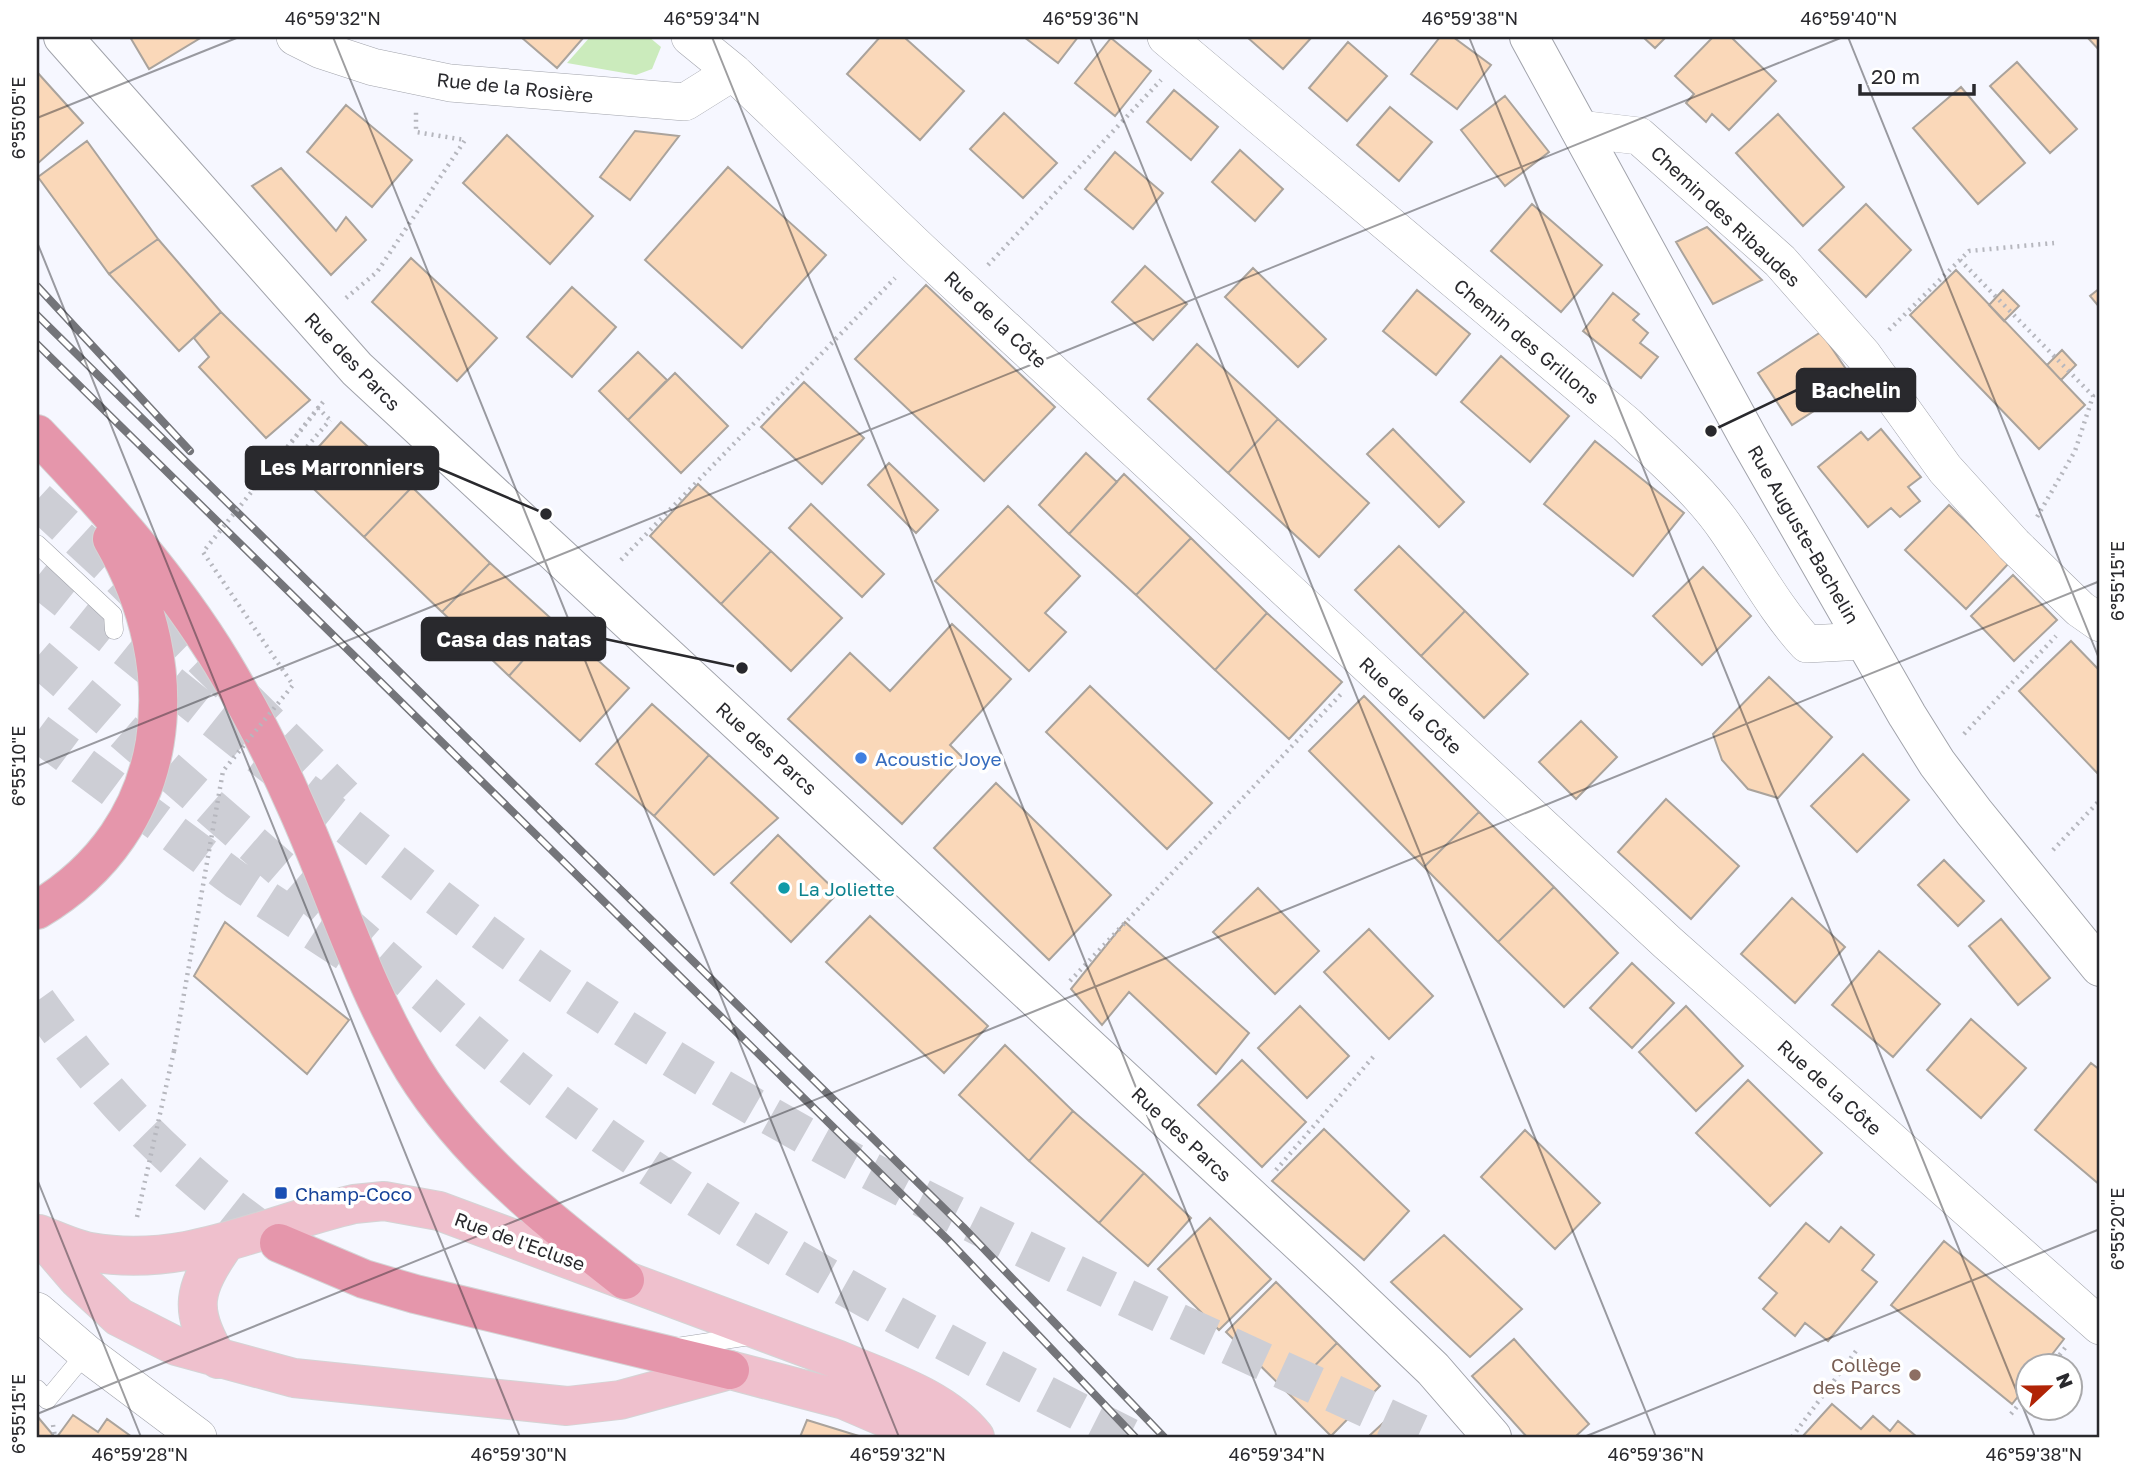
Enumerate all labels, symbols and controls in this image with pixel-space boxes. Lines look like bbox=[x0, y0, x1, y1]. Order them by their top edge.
text: 46°59'32"N bbox=[285, 7, 381, 29]
text: 46°59'34"N bbox=[664, 7, 760, 29]
text: 46°59'36"N bbox=[1043, 7, 1139, 29]
text: 46°59'38"N bbox=[1422, 7, 1518, 29]
text: 46°59'40"N bbox=[1800, 7, 1898, 29]
scale bar bbox=[1860, 52, 1974, 96]
text: 20 m bbox=[1871, 63, 1920, 89]
street label: Rue de la Rosière bbox=[436, 67, 594, 107]
text: 6°55'05"E bbox=[7, 77, 29, 159]
street label: Chemin des Ribaudes bbox=[1646, 141, 1806, 291]
street label: Rue de la Côte bbox=[940, 266, 1052, 372]
street label: Chemin des Grillons bbox=[1450, 274, 1604, 408]
street label: Rue des Parcs bbox=[300, 307, 406, 415]
callout: Bachelin bbox=[1797, 369, 1915, 411]
text: Bachelin bbox=[1811, 377, 1901, 403]
street label: Rue Auguste-Bachelin bbox=[1744, 441, 1864, 627]
callout: Les Marronniers bbox=[246, 447, 438, 489]
text: Les Marronniers bbox=[260, 454, 424, 480]
text: 6°55'15"E bbox=[2106, 541, 2128, 621]
callout: Casa das natas bbox=[422, 618, 605, 660]
text: Casa das natas bbox=[436, 626, 592, 652]
street label: Rue de la Côte bbox=[1355, 652, 1467, 758]
street label: Rue des Parcs bbox=[712, 697, 822, 799]
text: 6°55'10"E bbox=[7, 726, 29, 806]
place label: Acoustic Joye bbox=[875, 747, 1002, 770]
marker: Acoustic Joye bbox=[853, 750, 869, 766]
place label: La Joliette bbox=[798, 877, 895, 900]
marker: La Joliette bbox=[776, 880, 792, 896]
street label: Rue de la Côte bbox=[1773, 1034, 1887, 1140]
street label: Rue des Parcs bbox=[1127, 1082, 1237, 1186]
place label: Champ-Coco bbox=[295, 1182, 412, 1205]
marker: Champ-Coco bbox=[273, 1185, 289, 1201]
text: 6°55'20"E bbox=[2106, 1188, 2128, 1270]
street label: Rue de l'Ecluse bbox=[452, 1207, 588, 1275]
north arrow bbox=[2014, 1352, 2084, 1422]
place label: Collège des Parcs bbox=[1813, 1353, 1901, 1398]
marker: Collège des Parcs bbox=[1907, 1367, 1923, 1383]
text: N bbox=[2052, 1369, 2079, 1391]
text: 6°55'15"E bbox=[7, 1374, 29, 1454]
text: 46°59'28"N bbox=[92, 1443, 188, 1465]
text: 46°59'30"N bbox=[471, 1443, 567, 1465]
text: 46°59'32"N bbox=[850, 1443, 946, 1465]
text: 46°59'34"N bbox=[1229, 1443, 1325, 1465]
text: 46°59'36"N bbox=[1608, 1443, 1704, 1465]
text: 46°59'38"N bbox=[1986, 1443, 2082, 1465]

